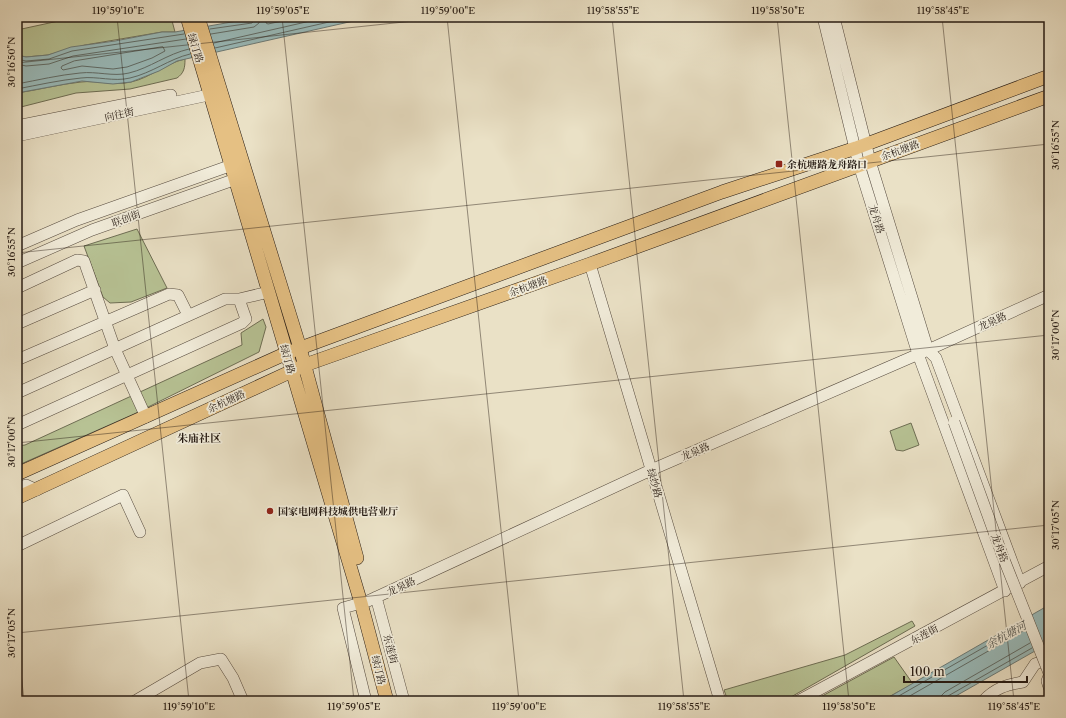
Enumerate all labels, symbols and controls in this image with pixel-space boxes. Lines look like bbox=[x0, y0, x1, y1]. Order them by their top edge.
text: 119°59'10"E bbox=[92, 4, 144, 17]
text: 119°59'05"E bbox=[256, 4, 310, 17]
text: 119°59'00"E bbox=[421, 4, 475, 17]
text: 119°58'55"E bbox=[587, 4, 639, 17]
text: 119°58'50"E bbox=[751, 4, 805, 17]
text: 119°58'45"E bbox=[917, 4, 969, 17]
street label: 绿汀路 bbox=[185, 32, 206, 64]
text: 30°16'50"N bbox=[5, 37, 18, 87]
street label: 向往街 bbox=[103, 105, 135, 124]
text: 30°16'55"N bbox=[1049, 120, 1062, 170]
street label: 余杭塘路 bbox=[879, 138, 921, 163]
place label: 余杭塘路龙舟路口 bbox=[787, 158, 867, 171]
marker: 余杭塘路龙舟路口 bbox=[774, 159, 784, 169]
street label: 龙舟路 bbox=[866, 203, 887, 235]
street label: 联创街 bbox=[110, 207, 142, 230]
text: 30°16'55"N bbox=[5, 227, 18, 277]
street label: 余杭塘路 bbox=[507, 274, 549, 299]
street label: 龙泉路 bbox=[976, 309, 1009, 333]
text: 30°17'00"N bbox=[1049, 309, 1062, 361]
street label: 绿汀路 bbox=[277, 343, 298, 375]
street label: 余杭塘路 bbox=[205, 387, 247, 416]
text: 30°17'00"N bbox=[5, 416, 18, 468]
district label: 朱庙社区 bbox=[177, 431, 221, 445]
street label: 龙泉路 bbox=[679, 440, 712, 463]
street label: 绿纱路 bbox=[644, 467, 665, 499]
text: 30°17'05"N bbox=[1049, 500, 1062, 550]
place label: 国家电网科技城供电营业厅 bbox=[278, 505, 398, 518]
marker: 国家电网科技城供电营业厅 bbox=[265, 506, 275, 516]
street label: 龙舟路 bbox=[988, 532, 1011, 565]
street label: 龙泉路 bbox=[385, 574, 418, 599]
text: 30°17'05"N bbox=[5, 608, 18, 658]
water label: 余杭塘河 bbox=[983, 617, 1030, 652]
street label: 东莲街 bbox=[908, 622, 941, 647]
street label: 东莲街 bbox=[380, 633, 401, 665]
street label: 绿汀路 bbox=[369, 654, 388, 686]
scale bar bbox=[904, 658, 1027, 684]
text: 100 m bbox=[910, 664, 945, 679]
text: 119°59'10"E bbox=[163, 700, 215, 713]
text: 119°59'05"E bbox=[327, 700, 381, 713]
text: 119°59'00"E bbox=[492, 700, 546, 713]
text: 119°58'55"E bbox=[658, 700, 710, 713]
text: 119°58'50"E bbox=[822, 700, 876, 713]
text: 119°58'45"E bbox=[988, 700, 1040, 713]

